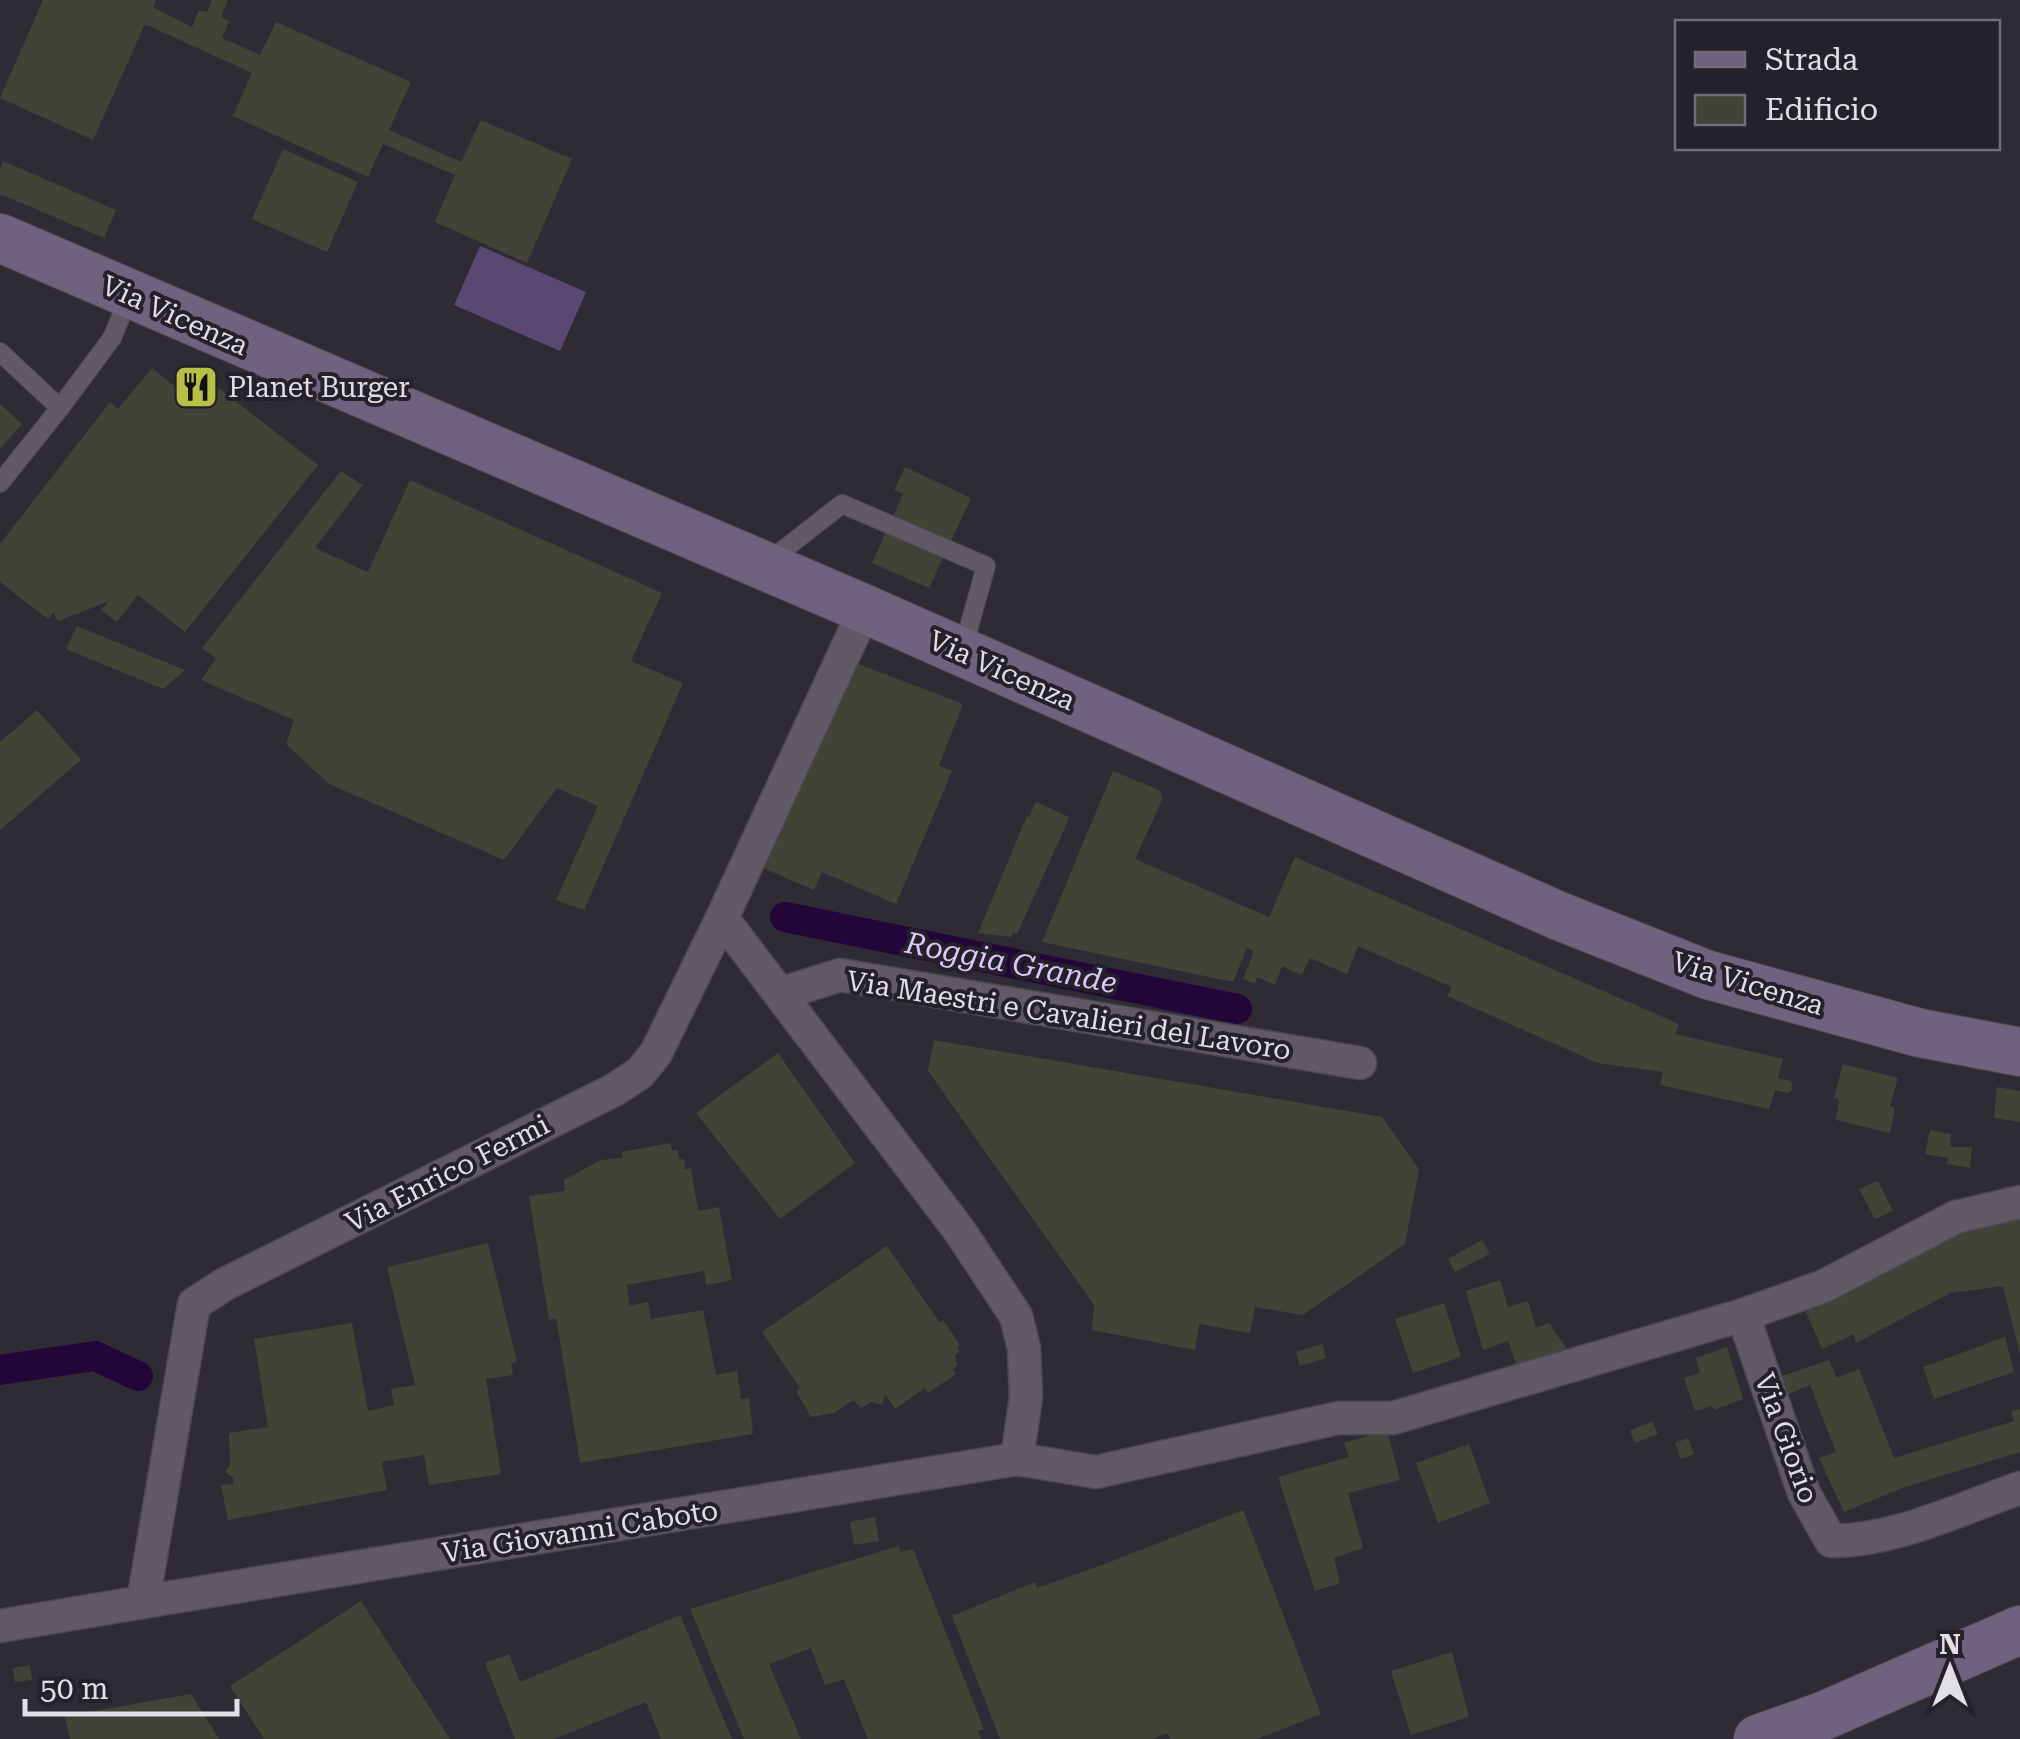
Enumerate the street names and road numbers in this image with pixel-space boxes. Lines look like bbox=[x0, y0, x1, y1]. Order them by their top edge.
street label: Via Vicenza bbox=[97, 269, 253, 362]
street label: Via Vicenza bbox=[924, 624, 1080, 717]
street label: Via Vicenza bbox=[1668, 945, 1828, 1022]
street label: Via Maestri e Cavalieri del Lavoro bbox=[845, 964, 1293, 1067]
street label: Via Enrico Fermi bbox=[340, 1108, 555, 1239]
street label: Via Giorio bbox=[1748, 1369, 1825, 1508]
street label: Via Giovanni Caboto bbox=[440, 1493, 720, 1570]

